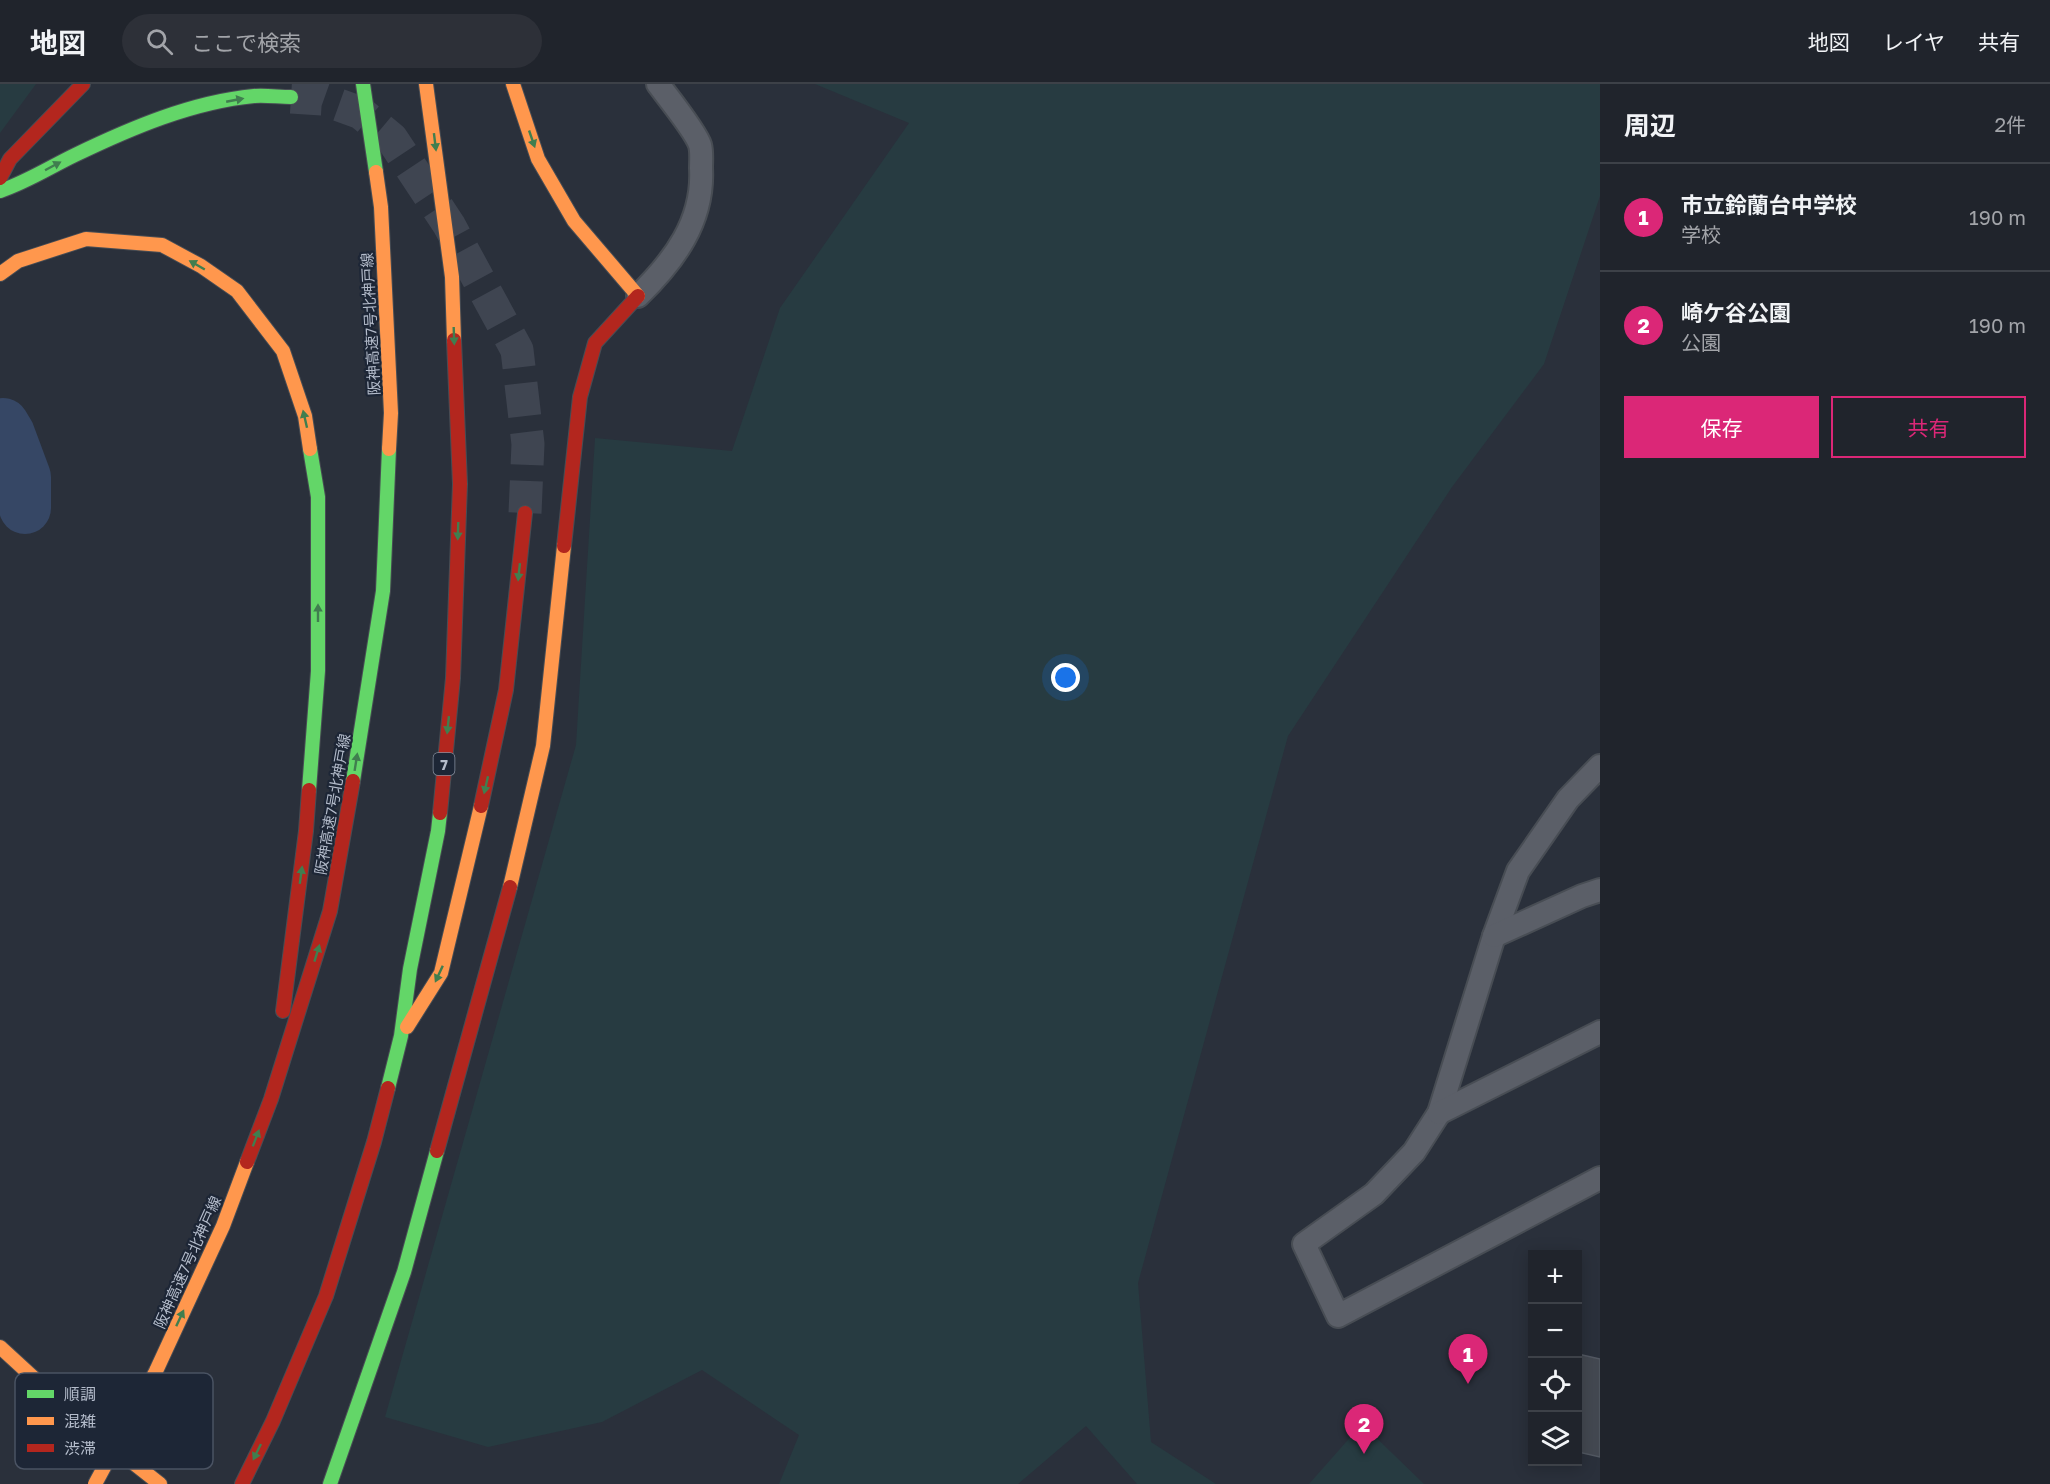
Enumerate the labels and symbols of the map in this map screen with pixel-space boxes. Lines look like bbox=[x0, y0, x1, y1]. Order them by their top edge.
one-way arrow bbox=[226, 95, 245, 104]
one-way arrow bbox=[527, 130, 537, 148]
one-way arrow bbox=[430, 132, 440, 151]
one-way arrow bbox=[44, 162, 62, 172]
street label: 阪神高速7号北神戸線 bbox=[357, 252, 383, 396]
one-way arrow bbox=[189, 259, 205, 270]
one-way arrow bbox=[450, 326, 459, 345]
one-way arrow bbox=[299, 410, 309, 428]
one-way arrow bbox=[454, 521, 463, 540]
one-way arrow bbox=[514, 562, 524, 581]
one-way arrow bbox=[313, 603, 323, 622]
your location bbox=[1051, 663, 1080, 692]
one-way arrow bbox=[443, 716, 453, 735]
street label: 阪神高速7号北神戸線 bbox=[311, 732, 353, 876]
one-way arrow bbox=[351, 753, 360, 772]
road number: 7 bbox=[434, 753, 454, 775]
one-way arrow bbox=[481, 776, 490, 795]
one-way arrow bbox=[296, 865, 305, 884]
one-way arrow bbox=[313, 944, 322, 962]
one-way arrow bbox=[434, 965, 444, 983]
one-way arrow bbox=[251, 1129, 261, 1147]
street label: 阪神高速7号北神戸線 bbox=[150, 1193, 224, 1331]
one-way arrow bbox=[176, 1309, 186, 1327]
pin: 1 bbox=[1448, 1334, 1488, 1384]
legend bbox=[15, 1373, 213, 1469]
text: 順調 bbox=[64, 1384, 96, 1404]
pin: 2 bbox=[1344, 1404, 1384, 1454]
text: 混雑 bbox=[64, 1411, 96, 1431]
text: 渋滞 bbox=[64, 1438, 96, 1458]
one-way arrow bbox=[253, 1444, 262, 1461]

